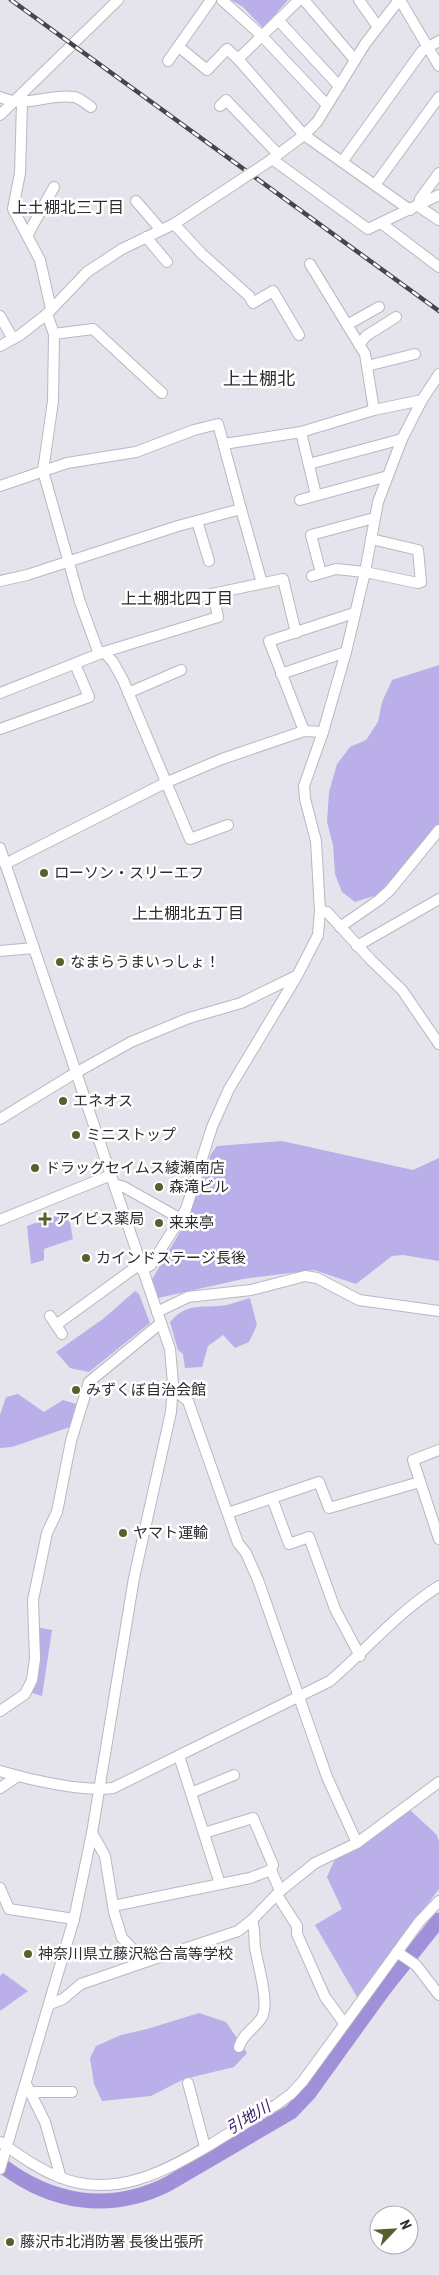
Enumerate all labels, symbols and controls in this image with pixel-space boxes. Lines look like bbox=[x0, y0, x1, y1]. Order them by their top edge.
district label: 上土棚北三丁目 bbox=[12, 198, 124, 217]
district label: 上土棚北 bbox=[223, 368, 295, 389]
district label: 上土棚北四丁目 bbox=[121, 589, 233, 608]
place label: ローソン・スリーエフ bbox=[54, 864, 204, 882]
marker: ローソン・スリーエフ bbox=[38, 867, 50, 879]
district label: 上土棚北五丁目 bbox=[132, 904, 244, 923]
place label: なまらうまいっしょ！ bbox=[70, 953, 220, 971]
marker: なまらうまいっしょ！ bbox=[54, 956, 66, 968]
place label: エネオス bbox=[73, 1092, 133, 1110]
marker: エネオス bbox=[57, 1095, 69, 1107]
place label: ミニストップ bbox=[86, 1126, 176, 1144]
marker: ミニストップ bbox=[70, 1129, 82, 1141]
place label: ドラッグセイムス綾瀬南店 bbox=[45, 1159, 225, 1177]
marker: ドラッグセイムス綾瀬南店 bbox=[29, 1162, 41, 1174]
place label: 森滝ビル bbox=[169, 1178, 229, 1196]
marker: 森滝ビル bbox=[153, 1181, 165, 1193]
place label: アイビス薬局 bbox=[55, 1210, 144, 1228]
marker: アイビス薬局 bbox=[39, 1213, 51, 1225]
place label: 来来亭 bbox=[169, 1214, 214, 1232]
marker: 来来亭 bbox=[153, 1217, 165, 1229]
place label: カインドステージ長後 bbox=[96, 1249, 246, 1267]
marker: カインドステージ長後 bbox=[80, 1252, 92, 1264]
place label: みずくぼ自治会館 bbox=[86, 1381, 206, 1399]
marker: みずくぼ自治会館 bbox=[70, 1384, 82, 1396]
place label: ヤマト運輸 bbox=[133, 1524, 208, 1542]
marker: ヤマト運輸 bbox=[117, 1527, 129, 1539]
place label: 神奈川県立藤沢総合高等学校 bbox=[38, 1945, 233, 1963]
marker: 神奈川県立藤沢総合高等学校 bbox=[22, 1948, 34, 1960]
water label: 引地川 bbox=[223, 2096, 275, 2138]
north arrow bbox=[369, 2205, 419, 2255]
text: N bbox=[397, 2217, 415, 2232]
place label: 藤沢市北消防署 長後出張所 bbox=[20, 2233, 203, 2251]
marker: 藤沢市北消防署 長後出張所 bbox=[4, 2236, 16, 2248]

